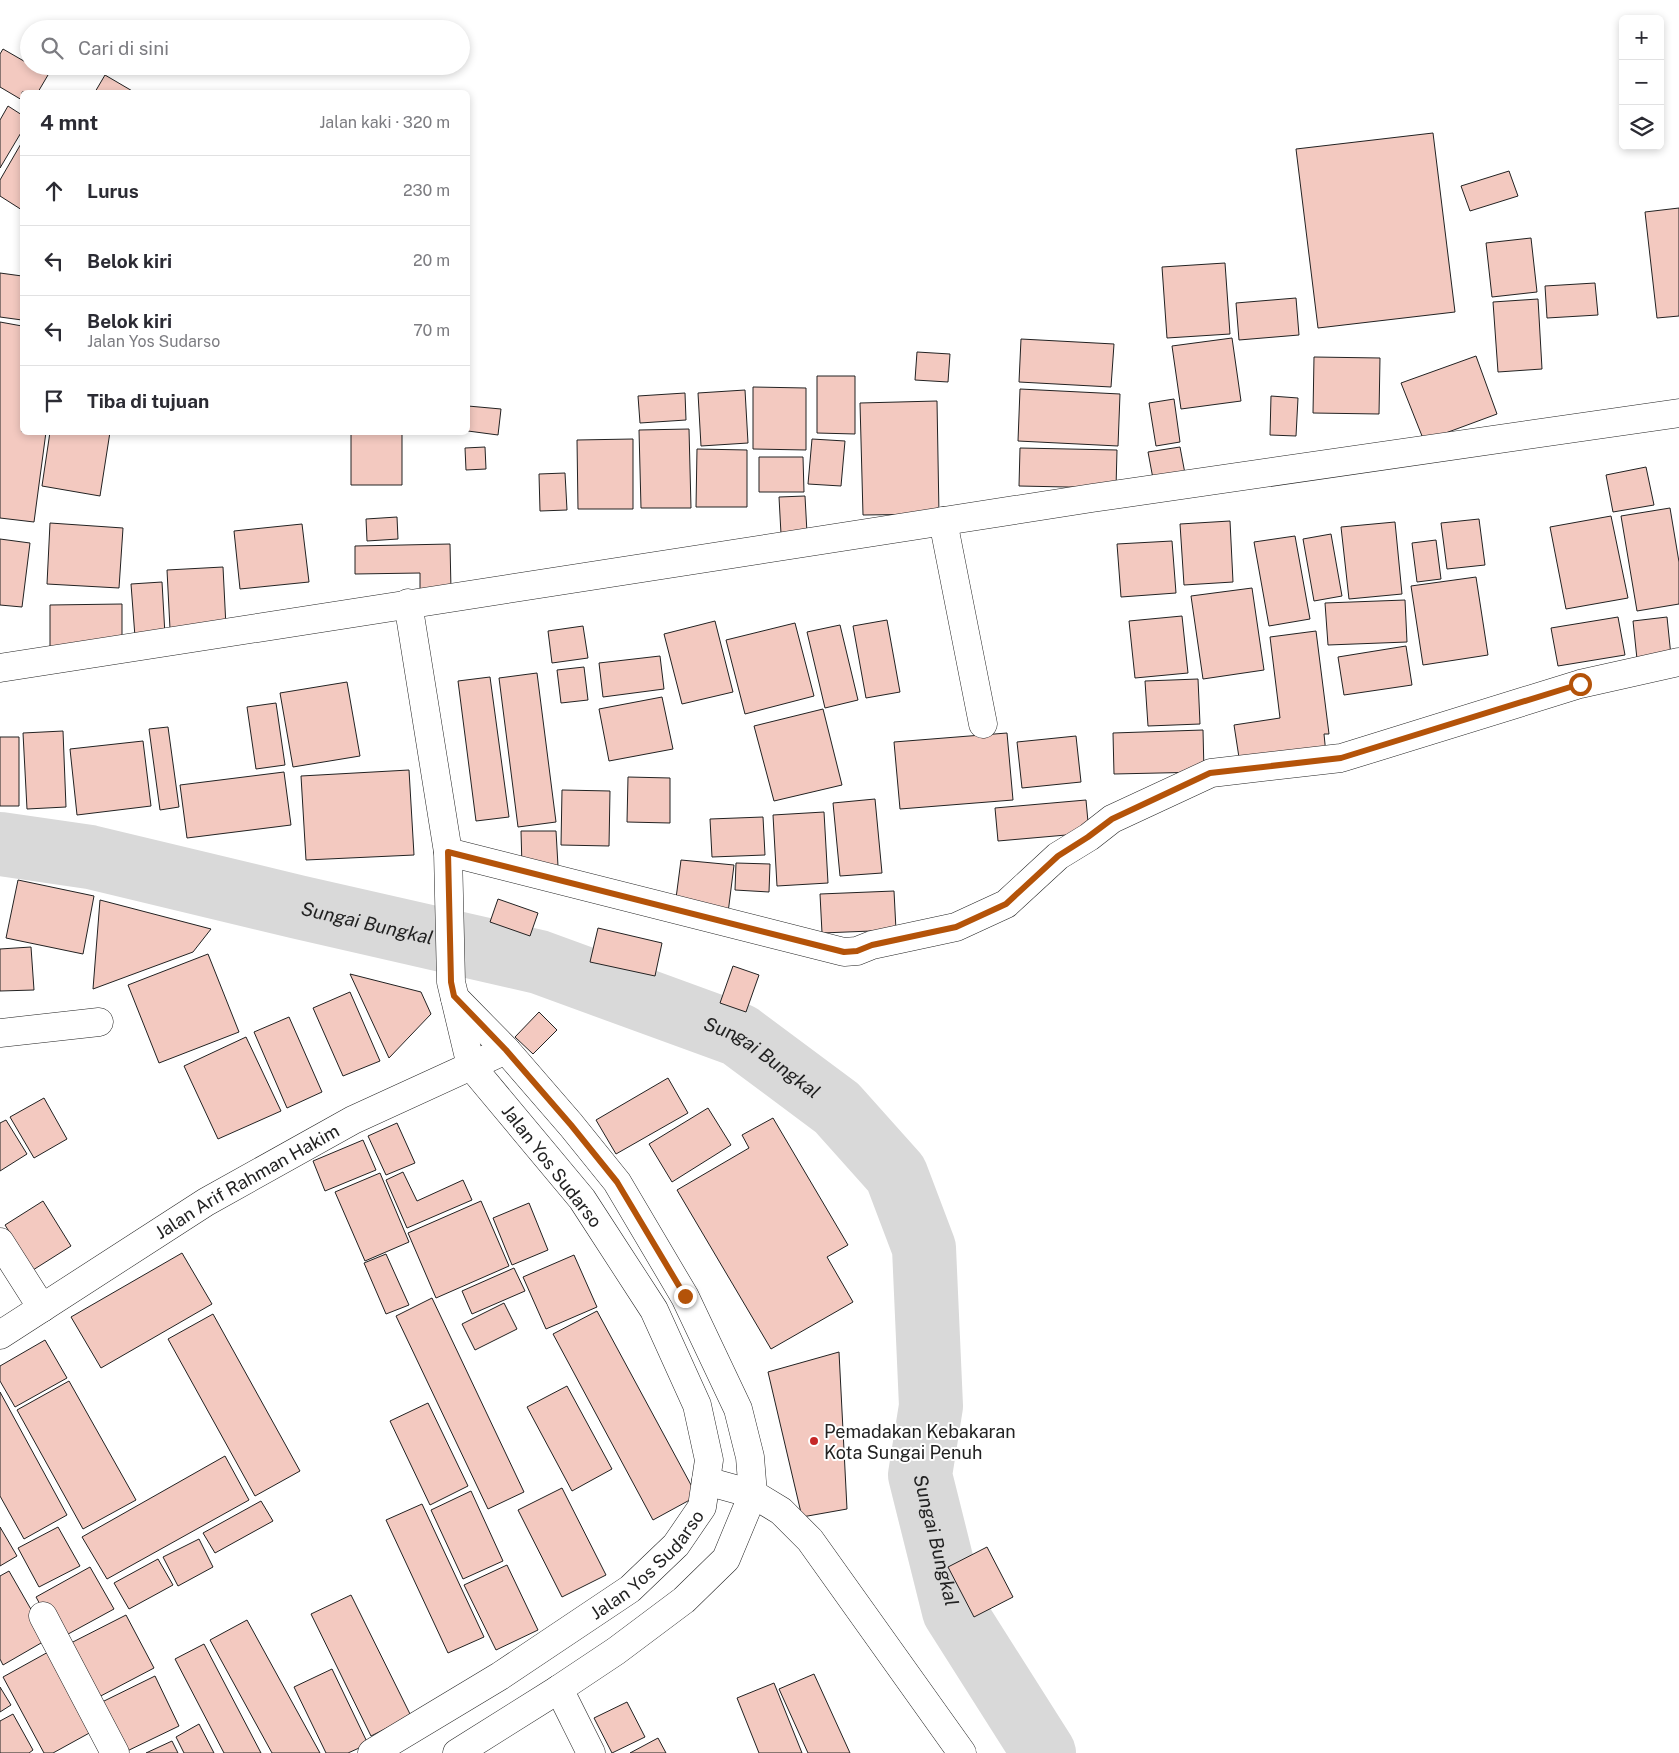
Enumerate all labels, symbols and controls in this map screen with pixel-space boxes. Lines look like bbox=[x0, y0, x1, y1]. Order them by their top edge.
map controls bbox=[1619, 15, 1664, 150]
button: + bbox=[1619, 15, 1664, 60]
search box bbox=[20, 20, 470, 75]
icon: search bbox=[38, 34, 66, 62]
text: Cari di sini bbox=[78, 37, 169, 59]
button: − bbox=[1619, 60, 1664, 105]
button: layers bbox=[1619, 105, 1664, 150]
text: 4 mnt bbox=[40, 110, 98, 135]
text: Jalan kaki · 320 m bbox=[319, 113, 450, 132]
icon: ahead bbox=[40, 177, 68, 205]
text: Lurus bbox=[87, 180, 139, 202]
text: 230 m bbox=[403, 181, 450, 200]
icon: left bbox=[40, 247, 68, 275]
text: Belok kiri bbox=[87, 250, 172, 272]
text: 20 m bbox=[413, 251, 450, 270]
text: Belok kiri bbox=[87, 310, 172, 332]
icon: left bbox=[40, 317, 68, 345]
text: 70 m bbox=[413, 321, 450, 340]
text: Jalan Yos Sudarso bbox=[87, 332, 220, 351]
icon: arrive bbox=[40, 387, 68, 415]
text: Tiba di tujuan bbox=[87, 390, 209, 412]
route start bbox=[1569, 673, 1592, 696]
water label: Sungai Bungkal bbox=[299, 897, 436, 949]
water label: Sungai Bungkal bbox=[701, 1012, 825, 1103]
street label: Jalan Yos Sudarso bbox=[498, 1100, 606, 1232]
street label: Jalan Arif Rahman Hakim bbox=[151, 1119, 343, 1243]
route end bbox=[674, 1285, 697, 1308]
place label: Pemadakan Kebakaran Kota Sungai Penuh bbox=[824, 1421, 1016, 1463]
marker: Pemadakan Kebakaran Kota Sungai Penuh bbox=[808, 1435, 820, 1447]
water label: Sungai Bungkal bbox=[909, 1472, 963, 1608]
street label: Jalan Yos Sudarso bbox=[586, 1506, 708, 1623]

